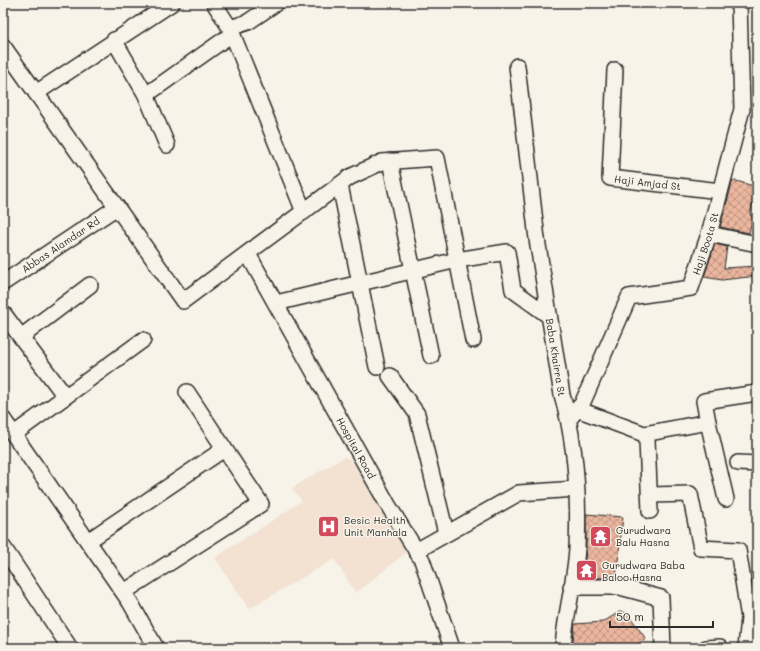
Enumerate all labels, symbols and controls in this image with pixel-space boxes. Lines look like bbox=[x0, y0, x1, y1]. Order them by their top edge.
street label: Haji Amjad St bbox=[613, 172, 682, 193]
street label: Haji Boota St bbox=[689, 211, 721, 277]
street label: Abbas Alamdar Rd bbox=[19, 214, 102, 276]
street label: Baba Khairra St bbox=[543, 317, 569, 397]
street label: Hospital Road bbox=[333, 415, 379, 481]
hospital icon: Besic Health Unit Manhala bbox=[316, 513, 342, 539]
place label: Besic Health Unit Manhala bbox=[344, 513, 407, 539]
temple icon: Gurudwara Balu Hasna bbox=[587, 523, 613, 549]
place label: Gurudwara Balu Hasna bbox=[616, 523, 671, 549]
temple icon: Gurudwara Baba Baloo Hasna bbox=[574, 558, 600, 584]
place label: Gurudwara Baba Baloo Hasna bbox=[602, 558, 685, 584]
scale bar bbox=[610, 603, 713, 629]
text: 50 m bbox=[616, 608, 644, 624]

